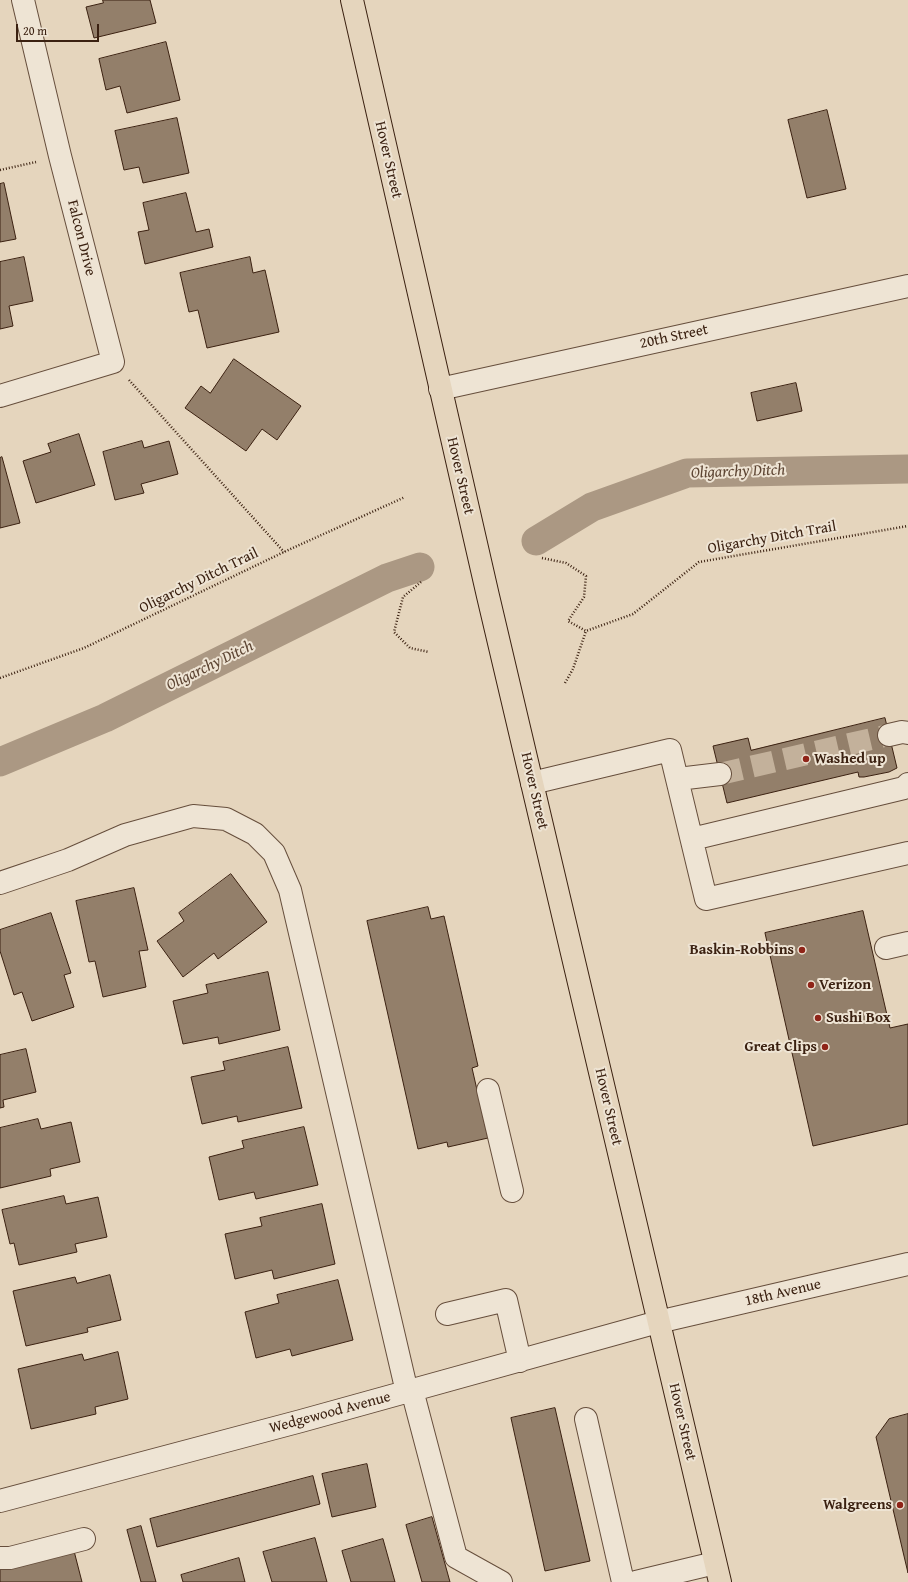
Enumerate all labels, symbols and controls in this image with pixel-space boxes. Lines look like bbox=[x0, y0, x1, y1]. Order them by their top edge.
scale bar bbox=[18, 16, 101, 42]
text: 20 m bbox=[23, 22, 47, 39]
street label: Hover Street bbox=[370, 120, 406, 200]
street label: Falcon Drive bbox=[63, 198, 99, 278]
street label: 20th Street bbox=[638, 321, 710, 353]
street label: Hover Street bbox=[442, 436, 478, 516]
water label: Oligarchy Ditch bbox=[690, 461, 786, 483]
street label: Oligarchy Ditch Trail bbox=[706, 518, 838, 558]
street label: Oligarchy Ditch Trail bbox=[136, 544, 262, 618]
water label: Oligarchy Ditch bbox=[163, 637, 257, 695]
place label: Washed up bbox=[814, 750, 886, 768]
street label: Hover Street bbox=[516, 751, 552, 831]
marker: Washed up bbox=[801, 754, 811, 764]
place label: Baskin-Robbins bbox=[689, 941, 794, 959]
marker: Baskin-Robbins bbox=[797, 945, 807, 955]
place label: Verizon bbox=[819, 976, 871, 994]
marker: Verizon bbox=[806, 980, 816, 990]
place label: Sushi Box bbox=[826, 1009, 891, 1027]
marker: Sushi Box bbox=[813, 1013, 823, 1023]
place label: Great Clips bbox=[744, 1038, 817, 1056]
marker: Great Clips bbox=[820, 1042, 830, 1052]
street label: Hover Street bbox=[590, 1067, 626, 1147]
street label: 18th Avenue bbox=[743, 1276, 823, 1310]
street label: Hover Street bbox=[664, 1382, 700, 1462]
street label: Wedgewood Avenue bbox=[267, 1388, 393, 1438]
place label: Walgreens bbox=[823, 1496, 892, 1514]
marker: Walgreens bbox=[895, 1500, 905, 1510]

